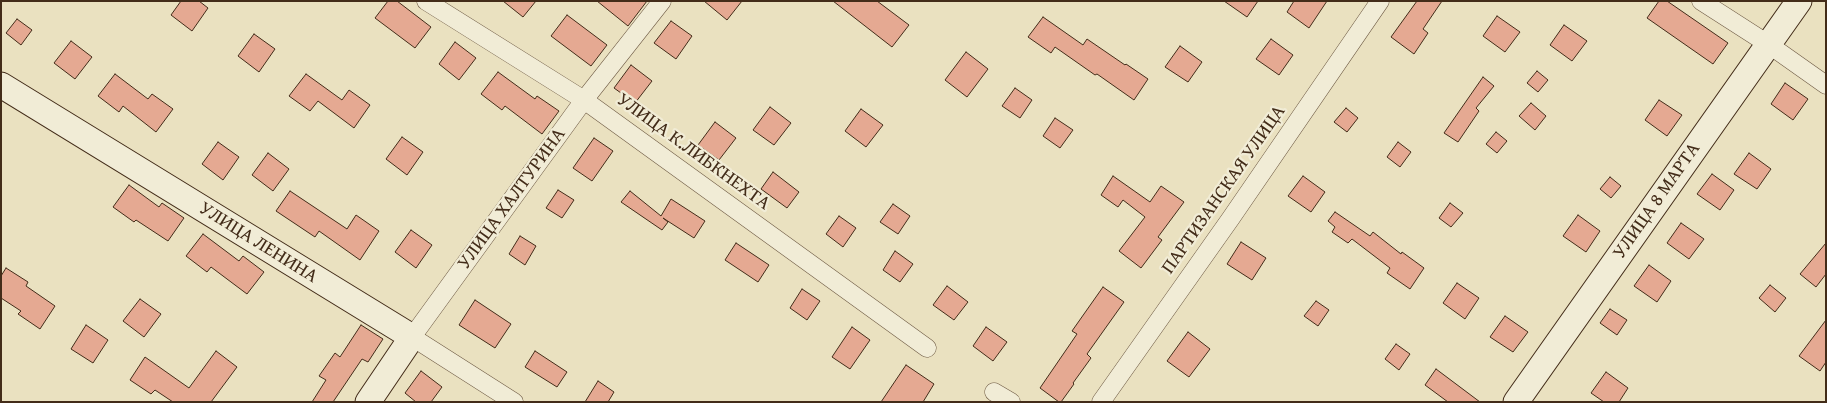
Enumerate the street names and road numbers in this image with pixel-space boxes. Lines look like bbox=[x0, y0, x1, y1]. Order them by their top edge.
street label: УЛИЦА К.ЛИБКНЕХТА bbox=[612, 89, 774, 215]
street label: ПАРТИЗАНСКАЯ УЛИЦА bbox=[1157, 101, 1291, 279]
street label: УЛИЦА ХАЛТУРИНА bbox=[453, 124, 571, 274]
street label: УЛИЦА 8 МАРТА bbox=[1608, 139, 1706, 263]
street label: УЛИЦА ЛЕНИНА bbox=[194, 197, 322, 289]

